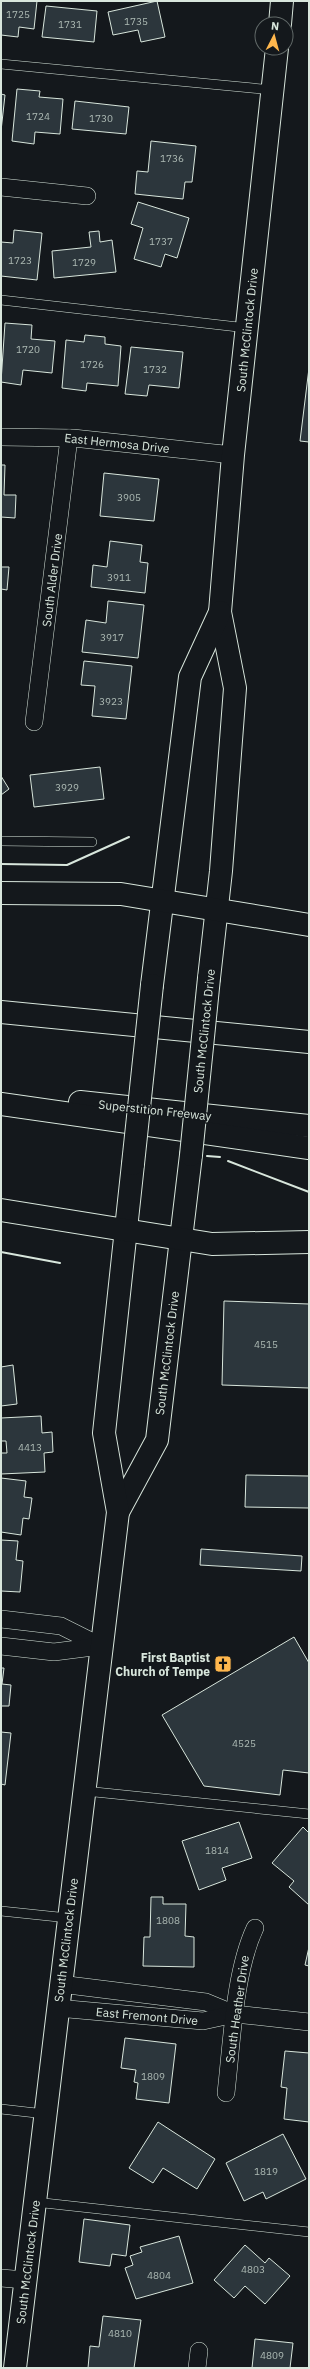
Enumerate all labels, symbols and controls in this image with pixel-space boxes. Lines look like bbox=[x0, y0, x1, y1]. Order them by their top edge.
house number: 1725 bbox=[6, 8, 30, 21]
house number: 1735 bbox=[124, 15, 148, 28]
north arrow bbox=[254, 16, 294, 56]
house number: 1731 bbox=[58, 18, 82, 31]
text: N bbox=[270, 19, 280, 33]
house number: 1724 bbox=[26, 110, 50, 123]
house number: 1730 bbox=[89, 112, 113, 125]
house number: 1736 bbox=[160, 152, 184, 165]
house number: 1737 bbox=[149, 235, 173, 248]
house number: 1723 bbox=[8, 254, 32, 267]
house number: 1729 bbox=[72, 256, 96, 269]
street label: South McClintock Drive bbox=[233, 267, 261, 393]
house number: 1720 bbox=[16, 343, 40, 356]
house number: 1726 bbox=[80, 358, 104, 371]
house number: 1732 bbox=[143, 363, 167, 376]
street label: East Hermosa Drive bbox=[64, 430, 171, 456]
house number: 3905 bbox=[117, 491, 141, 504]
street label: South Alder Drive bbox=[39, 532, 65, 628]
house number: 3911 bbox=[107, 571, 131, 584]
house number: 3917 bbox=[100, 631, 124, 644]
house number: 3923 bbox=[99, 695, 123, 708]
house number: 3929 bbox=[55, 781, 79, 794]
street label: South McClintock Drive bbox=[190, 968, 218, 1094]
street label: Superstition Freeway bbox=[98, 1097, 212, 1123]
street label: South McClintock Drive bbox=[152, 1290, 182, 1416]
house number: 4515 bbox=[254, 1338, 278, 1351]
house number: 4413 bbox=[18, 1441, 42, 1454]
place label: First Baptist Church of Tempe bbox=[115, 1650, 210, 1679]
church icon: First Baptist Church of Tempe bbox=[213, 1654, 233, 1674]
house number: 4525 bbox=[232, 1737, 256, 1750]
house number: 1814 bbox=[205, 1844, 229, 1857]
street label: South McClintock Drive bbox=[51, 1877, 81, 2003]
house number: 1808 bbox=[156, 1914, 180, 1927]
street label: South Heather Drive bbox=[222, 1954, 252, 2064]
street label: East Fremont Drive bbox=[95, 2004, 199, 2028]
house number: 1809 bbox=[141, 2070, 165, 2083]
house number: 1819 bbox=[254, 2165, 278, 2178]
street label: South McClintock Drive bbox=[13, 2199, 43, 2325]
house number: 4803 bbox=[241, 2263, 265, 2276]
house number: 4804 bbox=[147, 2269, 171, 2282]
house number: 4810 bbox=[108, 2327, 132, 2340]
house number: 4809 bbox=[260, 2349, 284, 2362]

